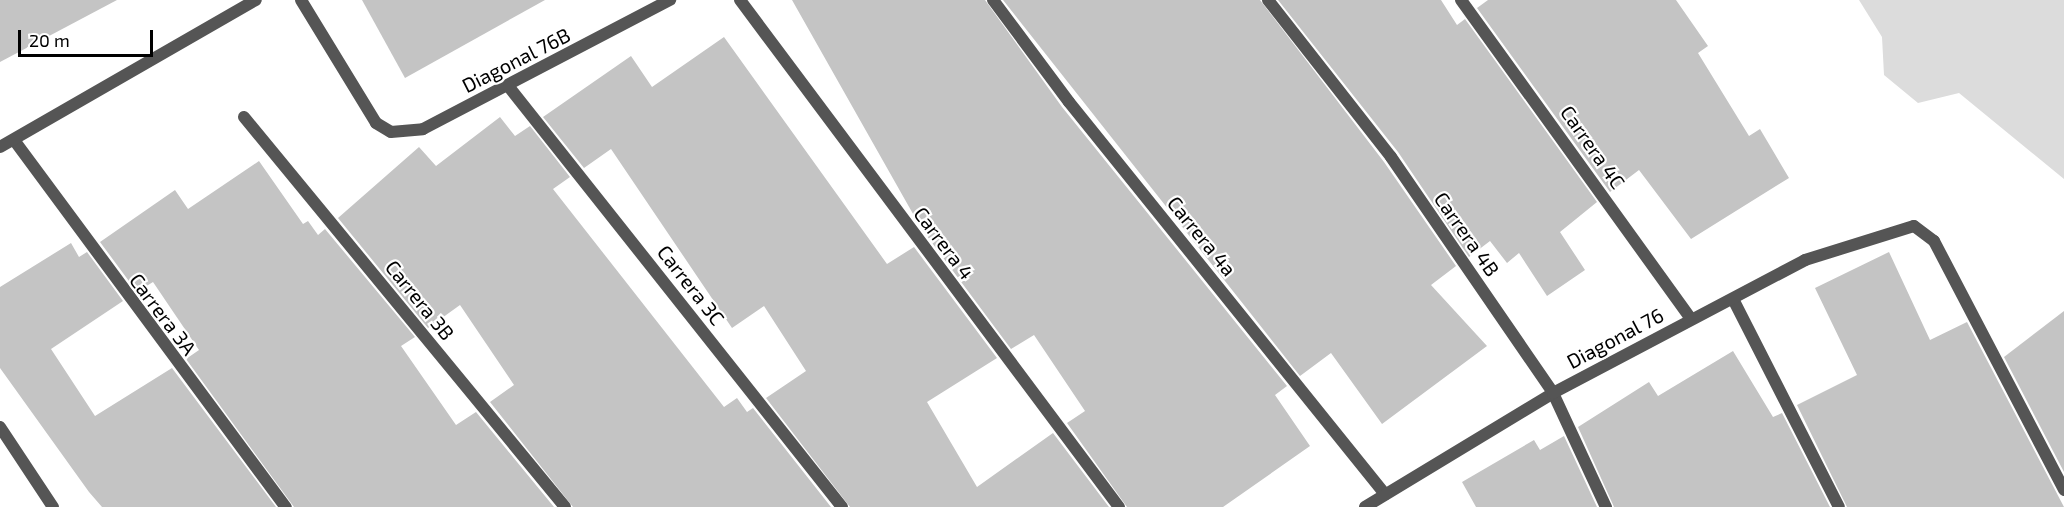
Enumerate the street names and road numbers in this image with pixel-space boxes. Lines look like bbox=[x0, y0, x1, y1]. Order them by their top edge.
street label: Diagonal 76B bbox=[458, 22, 574, 98]
street label: Carrera 4C bbox=[1556, 101, 1630, 193]
street label: Carrera 4B bbox=[1429, 187, 1505, 281]
street label: Carrera 4a bbox=[1163, 191, 1241, 281]
street label: Carrera 4 bbox=[909, 202, 979, 284]
street label: Carrera 3C bbox=[652, 240, 730, 330]
street label: Carrera 3B bbox=[381, 255, 459, 345]
street label: Carrera 3A bbox=[125, 268, 201, 360]
street label: Diagonal 76 bbox=[1562, 302, 1668, 374]

